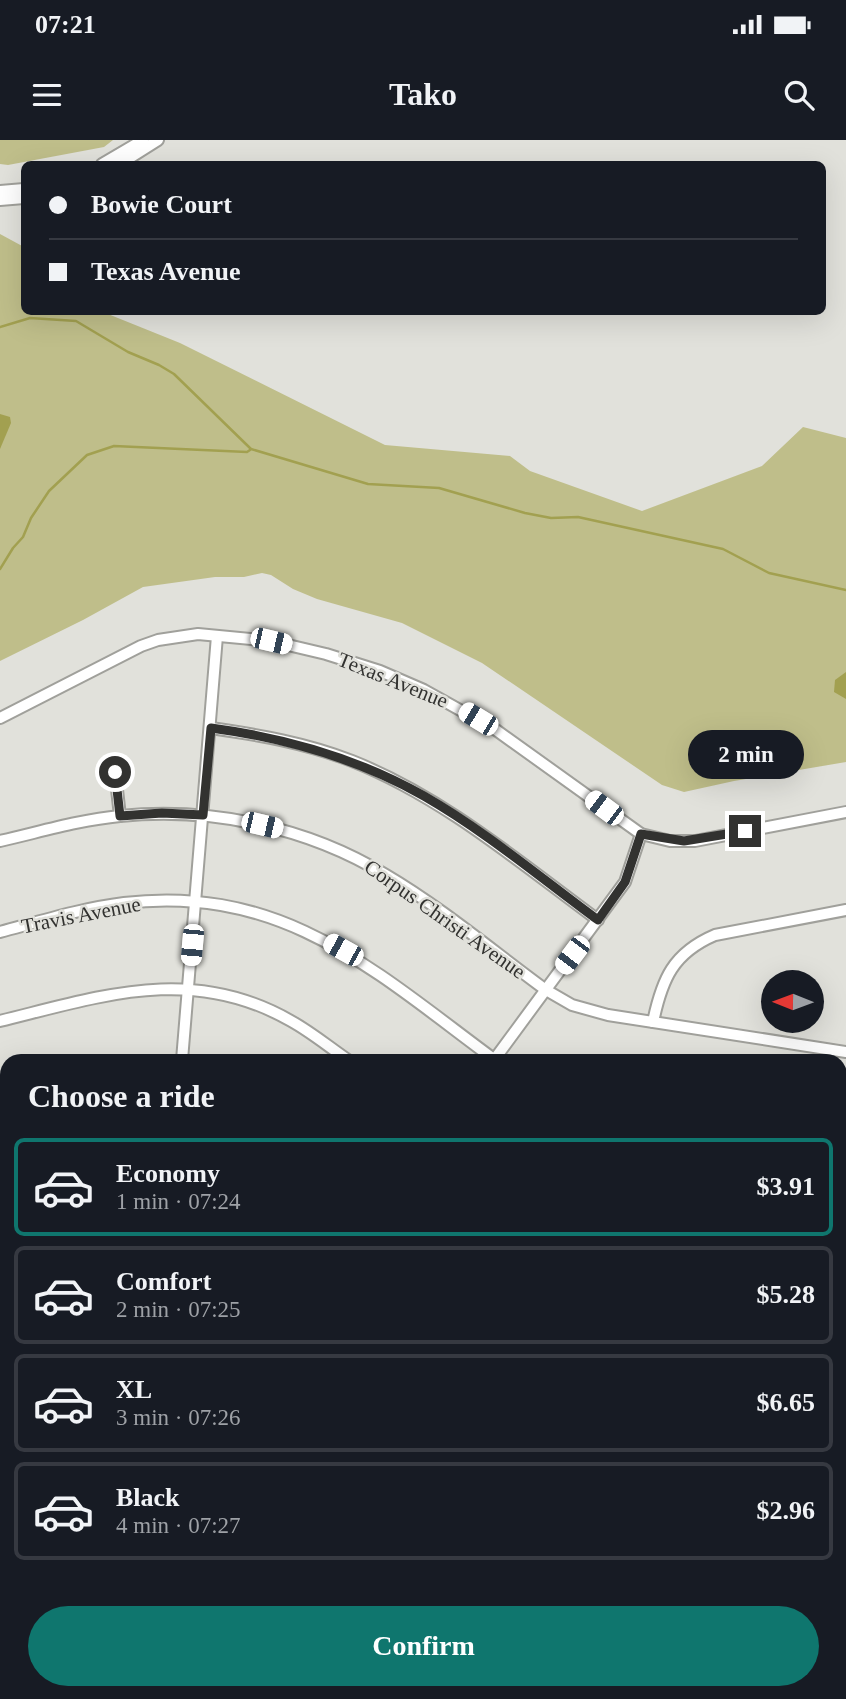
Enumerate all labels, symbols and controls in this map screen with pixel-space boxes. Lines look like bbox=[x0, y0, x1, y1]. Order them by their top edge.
text: 07:21 bbox=[35, 10, 96, 39]
icon: menu bbox=[28, 76, 66, 114]
text: Tako bbox=[389, 76, 457, 112]
icon: search bbox=[780, 76, 818, 114]
text: Bowie Court bbox=[91, 190, 232, 219]
text: Texas Avenue bbox=[91, 257, 241, 286]
car bbox=[249, 626, 294, 656]
street label: Texas Avenue bbox=[334, 647, 452, 713]
car bbox=[455, 699, 502, 739]
callout: 2 min bbox=[687, 730, 803, 778]
text: 2 min bbox=[718, 742, 774, 767]
route start bbox=[99, 756, 131, 788]
car bbox=[581, 787, 628, 829]
car bbox=[240, 810, 285, 840]
route end bbox=[729, 815, 761, 847]
street label: Corpus Christi Avenue bbox=[360, 854, 530, 984]
street label: Travis Avenue bbox=[19, 892, 143, 938]
car bbox=[180, 923, 205, 967]
car bbox=[320, 931, 367, 969]
car bbox=[551, 932, 594, 978]
north arrow bbox=[761, 970, 824, 1032]
map controls bbox=[761, 970, 824, 1033]
text: Choose a ride bbox=[28, 1078, 215, 1114]
icon: car bbox=[32, 1156, 95, 1219]
text: Economy bbox=[116, 1159, 220, 1188]
text: $3.91 bbox=[757, 1172, 815, 1201]
text: 1 min · 07:24 bbox=[116, 1189, 241, 1214]
icon: car bbox=[32, 1264, 95, 1327]
text: Comfort bbox=[116, 1267, 211, 1296]
text: $5.28 bbox=[757, 1280, 815, 1309]
text: 2 min · 07:25 bbox=[116, 1297, 241, 1322]
icon: car bbox=[32, 1372, 95, 1435]
text: XL bbox=[116, 1375, 152, 1404]
text: $6.65 bbox=[757, 1388, 815, 1417]
text: 3 min · 07:26 bbox=[116, 1405, 241, 1430]
icon: car bbox=[32, 1480, 95, 1543]
text: Black bbox=[116, 1483, 180, 1512]
text: $2.96 bbox=[757, 1496, 815, 1525]
text: 4 min · 07:27 bbox=[116, 1513, 241, 1538]
button: Confirm bbox=[28, 1606, 819, 1686]

